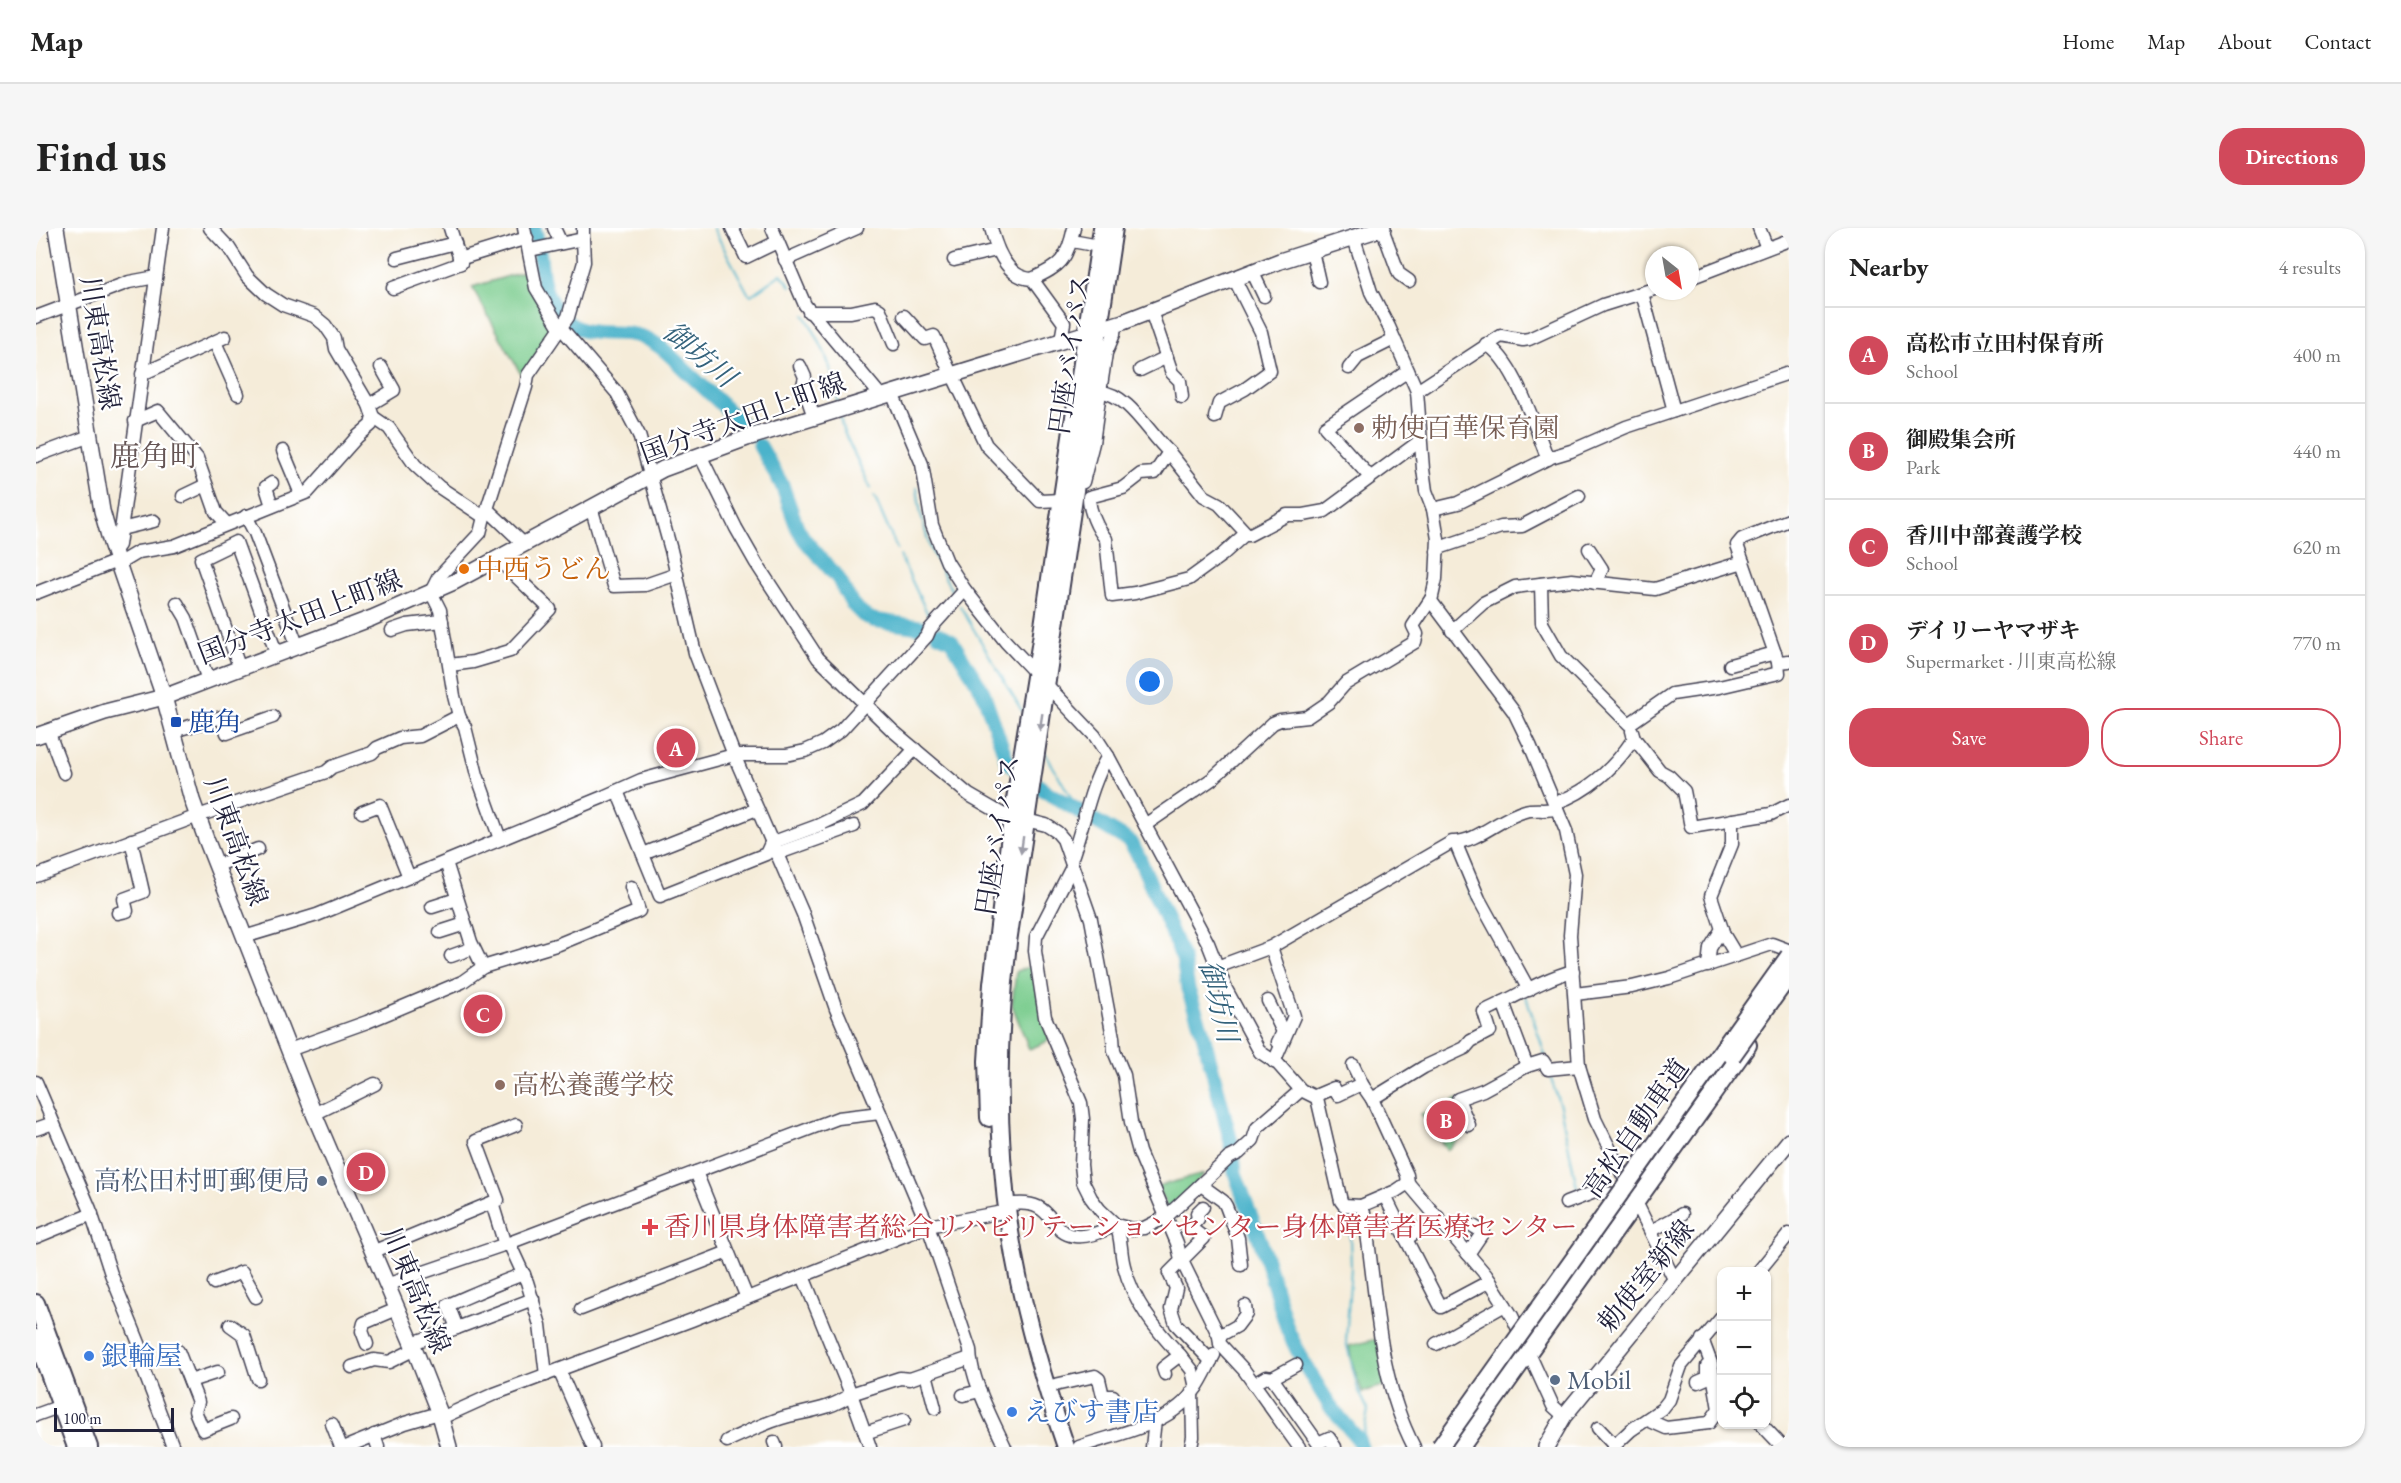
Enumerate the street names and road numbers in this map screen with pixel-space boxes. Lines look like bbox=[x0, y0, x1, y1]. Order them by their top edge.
street label: 円座バイパス bbox=[1041, 272, 1098, 436]
street label: 川東高松線 bbox=[73, 274, 128, 412]
street label: 国分寺太田上町線 bbox=[635, 364, 850, 471]
street label: 国分寺太田上町線 bbox=[193, 561, 407, 672]
street label: 円座バイパス bbox=[968, 752, 1027, 917]
street label: 川東高松線 bbox=[197, 771, 276, 910]
street label: 高松自動車道 bbox=[1575, 1051, 1696, 1204]
street label: 勅使室新線 bbox=[1590, 1212, 1702, 1339]
street label: 川東高松線 bbox=[374, 1221, 459, 1359]

